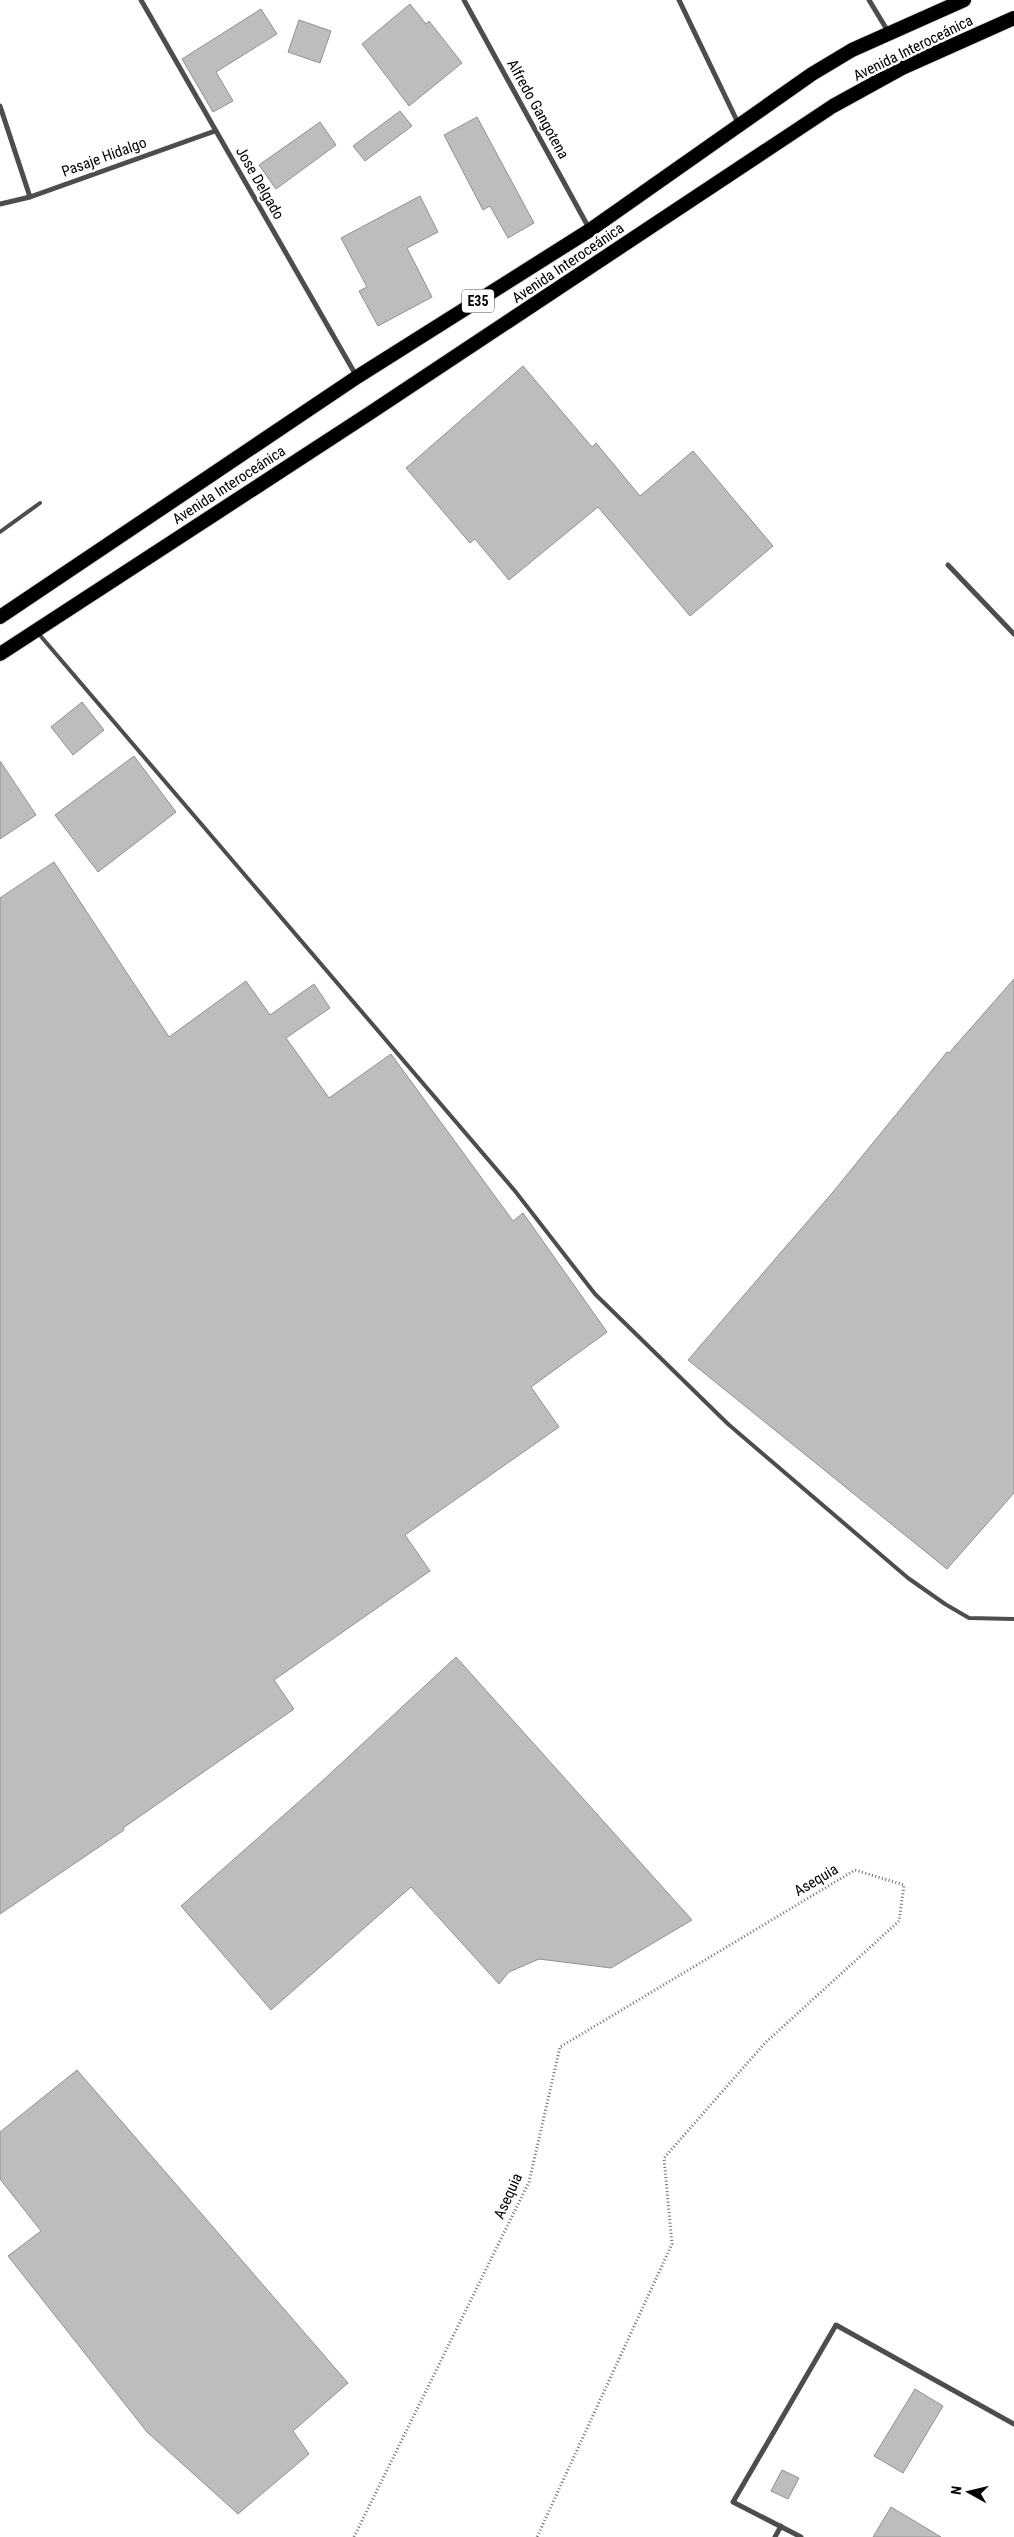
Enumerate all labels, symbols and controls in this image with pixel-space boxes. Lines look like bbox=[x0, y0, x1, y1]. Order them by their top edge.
street label: Avenida Interoceánica bbox=[850, 11, 976, 85]
street label: Alfredo Gangotena bbox=[503, 56, 573, 162]
street label: Pasaje Hidalgo bbox=[59, 133, 149, 181]
street label: Jose Delgado bbox=[232, 144, 288, 222]
street label: Avenida Interoceánica bbox=[509, 219, 627, 307]
road number: E35 bbox=[462, 290, 494, 312]
street label: Avenida Interoceánica bbox=[169, 442, 289, 528]
street label: Asequia bbox=[791, 1860, 841, 1900]
street label: Asequia bbox=[490, 2170, 526, 2222]
north arrow bbox=[944, 2467, 994, 2517]
text: N bbox=[948, 2485, 965, 2496]

